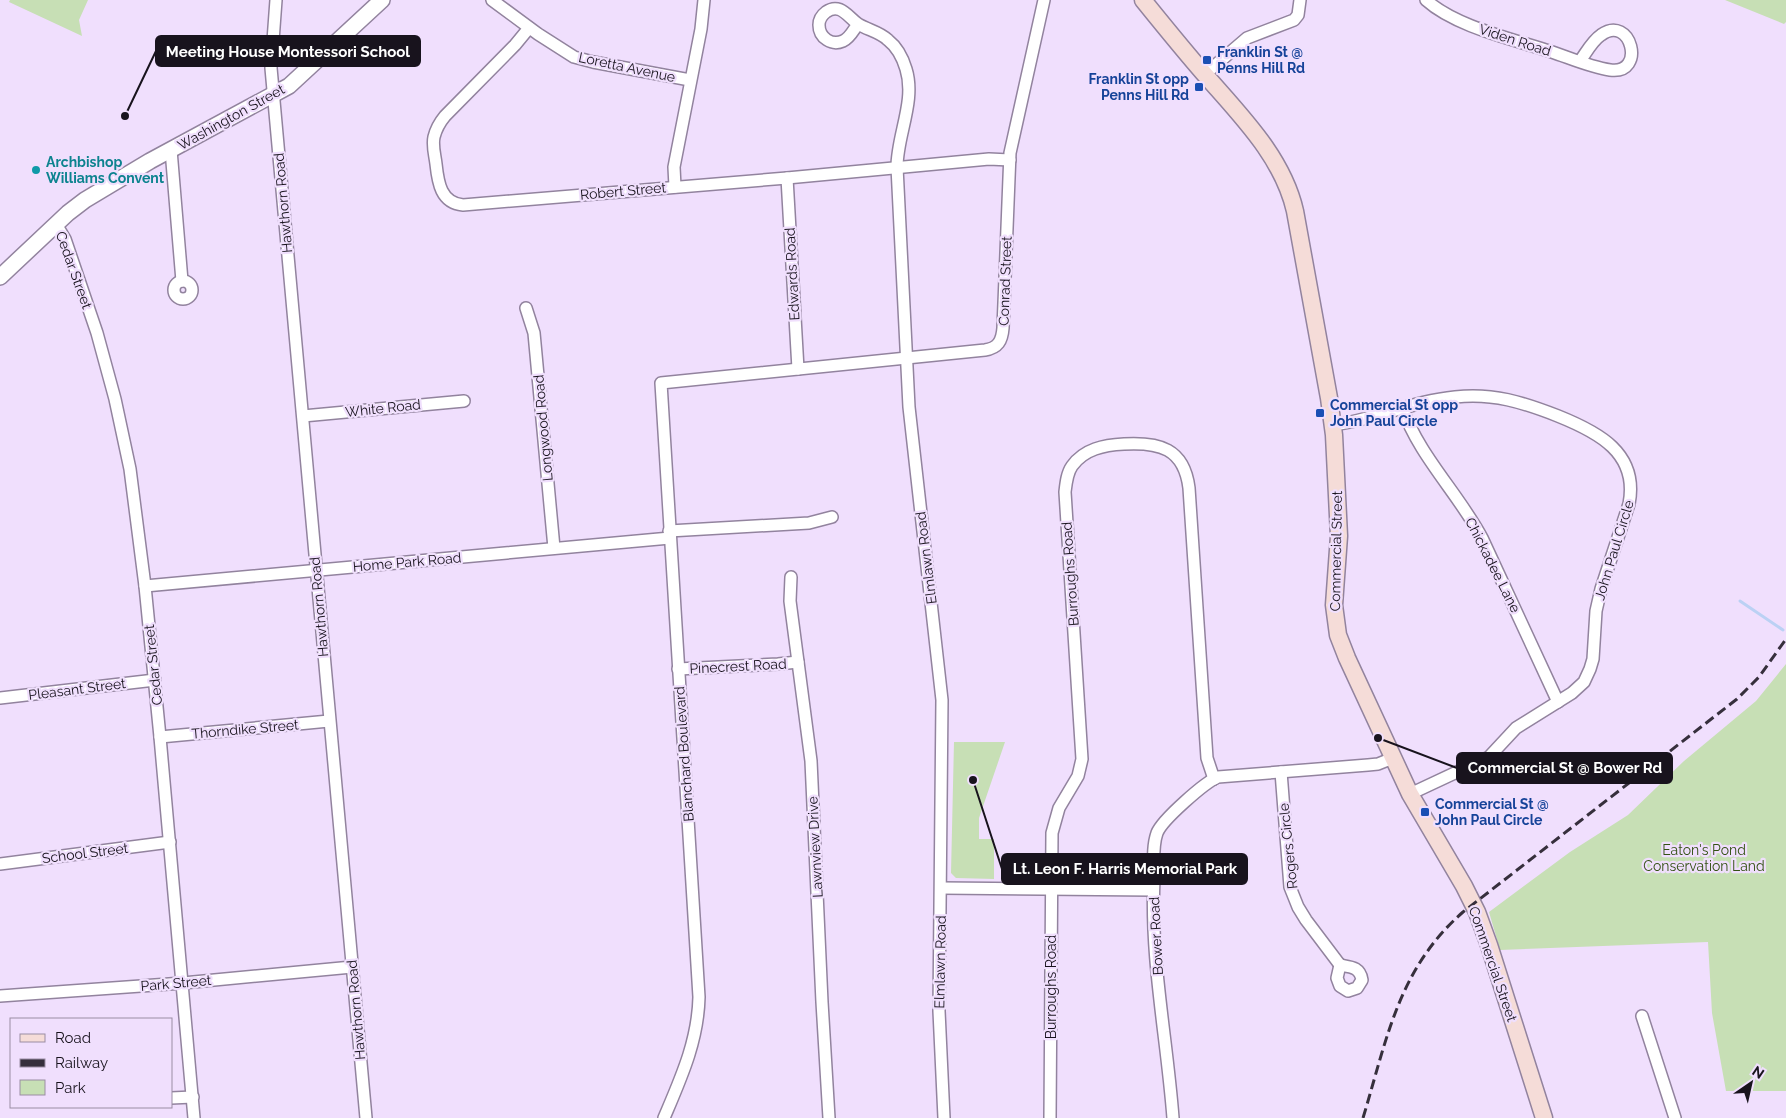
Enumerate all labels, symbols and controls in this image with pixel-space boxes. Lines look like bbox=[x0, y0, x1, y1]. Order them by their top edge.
street label: Viden Road bbox=[1477, 21, 1553, 59]
callout: Meeting House Montessori School bbox=[156, 36, 420, 66]
text: Meeting House Montessori School bbox=[166, 43, 410, 61]
place label: Franklin St @ Penns Hill Rd bbox=[1217, 44, 1305, 76]
street label: Loretta Avenue bbox=[577, 49, 677, 85]
marker: Franklin St @ Penns Hill Rd bbox=[1201, 54, 1213, 66]
place label: Franklin St opp Penns Hill Rd bbox=[1088, 71, 1189, 103]
street label: Washington Street bbox=[175, 81, 288, 153]
marker: Franklin St opp Penns Hill Rd bbox=[1193, 81, 1205, 93]
street label: Hawthorn Road bbox=[271, 152, 295, 254]
place label: Archbishop Williams Convent bbox=[46, 154, 165, 186]
marker: Archbishop Williams Convent bbox=[30, 164, 42, 176]
street label: Robert Street bbox=[579, 179, 667, 203]
street label: Edwards Road bbox=[782, 227, 802, 321]
street label: Cedar Street bbox=[53, 229, 95, 311]
street label: Conrad Street bbox=[995, 236, 1015, 326]
street label: Longwood Road bbox=[530, 374, 556, 482]
street label: White Road bbox=[344, 396, 422, 420]
place label: Commercial St opp John Paul Circle bbox=[1330, 397, 1458, 429]
marker: Commercial St opp John Paul Circle bbox=[1314, 407, 1326, 419]
street label: Commercial Street bbox=[1327, 490, 1345, 611]
street label: John Paul Circle bbox=[1591, 498, 1637, 602]
street label: Elmlawn Road bbox=[912, 511, 940, 605]
street label: Chickadee Lane bbox=[1462, 515, 1524, 615]
street label: Burroughs Road bbox=[1058, 521, 1082, 627]
street label: Home Park Road bbox=[352, 549, 462, 575]
street label: Hawthorn Road bbox=[307, 556, 331, 658]
street label: Cedar Street bbox=[141, 624, 165, 706]
street label: Pinecrest Road bbox=[689, 655, 787, 677]
street label: Pleasant Street bbox=[27, 675, 127, 703]
street label: Blanchard Boulevard bbox=[671, 686, 697, 822]
street label: Thorndike Street bbox=[191, 716, 300, 742]
callout: Commercial St @ Bower Rd bbox=[1457, 753, 1672, 783]
text: Commercial St @ Bower Rd bbox=[1468, 759, 1662, 777]
street label: Lawnview Drive bbox=[804, 796, 826, 898]
place label: Commercial St @ John Paul Circle bbox=[1435, 796, 1549, 828]
street label: Rogers Circle bbox=[1276, 802, 1300, 890]
marker: Commercial St @ John Paul Circle bbox=[1419, 806, 1431, 818]
street label: School Street bbox=[41, 840, 129, 866]
park label: Eaton's Pond Conservation Land bbox=[1643, 842, 1765, 874]
callout: Lt. Leon F. Harris Memorial Park bbox=[1002, 854, 1247, 884]
text: Lt. Leon F. Harris Memorial Park bbox=[1013, 860, 1238, 878]
street label: Bower Road bbox=[1146, 896, 1166, 976]
street label: Commercial Street bbox=[1466, 904, 1520, 1024]
street label: Elmlawn Road bbox=[931, 915, 949, 1009]
street label: Burroughs Road bbox=[1043, 935, 1059, 1039]
street label: Hawthorn Road bbox=[344, 959, 368, 1061]
street label: Park Street bbox=[140, 972, 212, 994]
legend bbox=[10, 1018, 172, 1108]
text: Road bbox=[55, 1029, 91, 1047]
text: Railway bbox=[55, 1054, 108, 1072]
north arrow bbox=[1726, 1058, 1776, 1108]
text: N bbox=[1749, 1063, 1767, 1082]
text: Park bbox=[55, 1079, 86, 1097]

